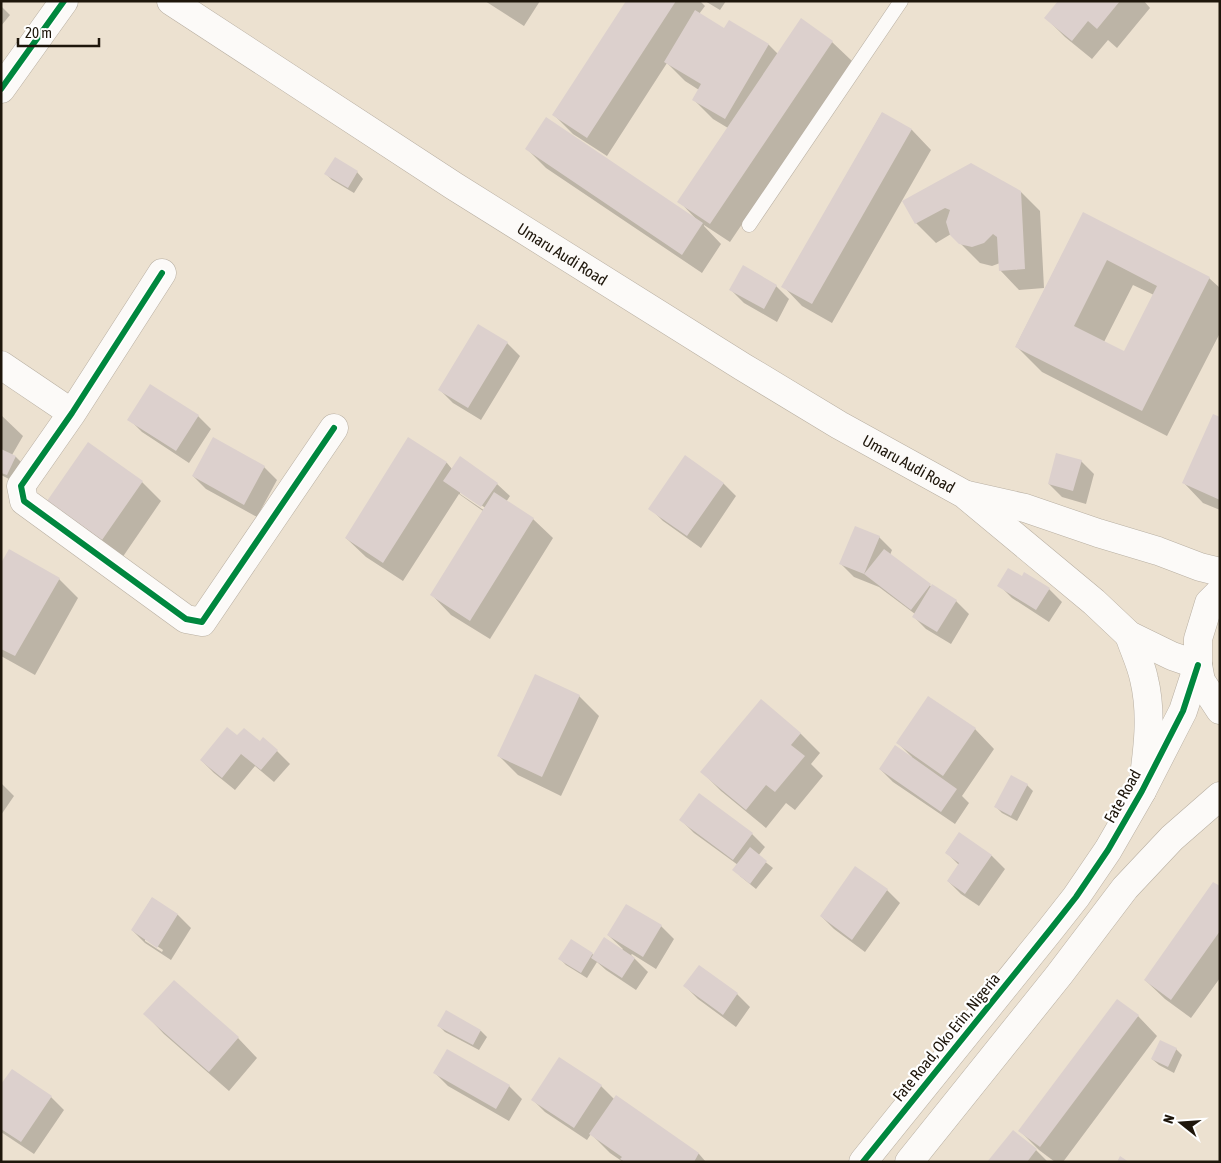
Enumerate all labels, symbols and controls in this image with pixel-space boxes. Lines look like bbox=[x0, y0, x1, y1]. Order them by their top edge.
scale bar bbox=[18, 15, 99, 47]
text: 20 m bbox=[25, 24, 52, 41]
street label: Umaru Audi Road bbox=[514, 219, 611, 289]
street label: Umaru Audi Road bbox=[859, 431, 958, 496]
street label: Fate Road bbox=[1100, 766, 1144, 826]
street label: Fate Road, Oko Erin, Nigeria bbox=[889, 969, 1004, 1105]
north arrow bbox=[1156, 1098, 1206, 1148]
text: N bbox=[1160, 1113, 1177, 1125]

